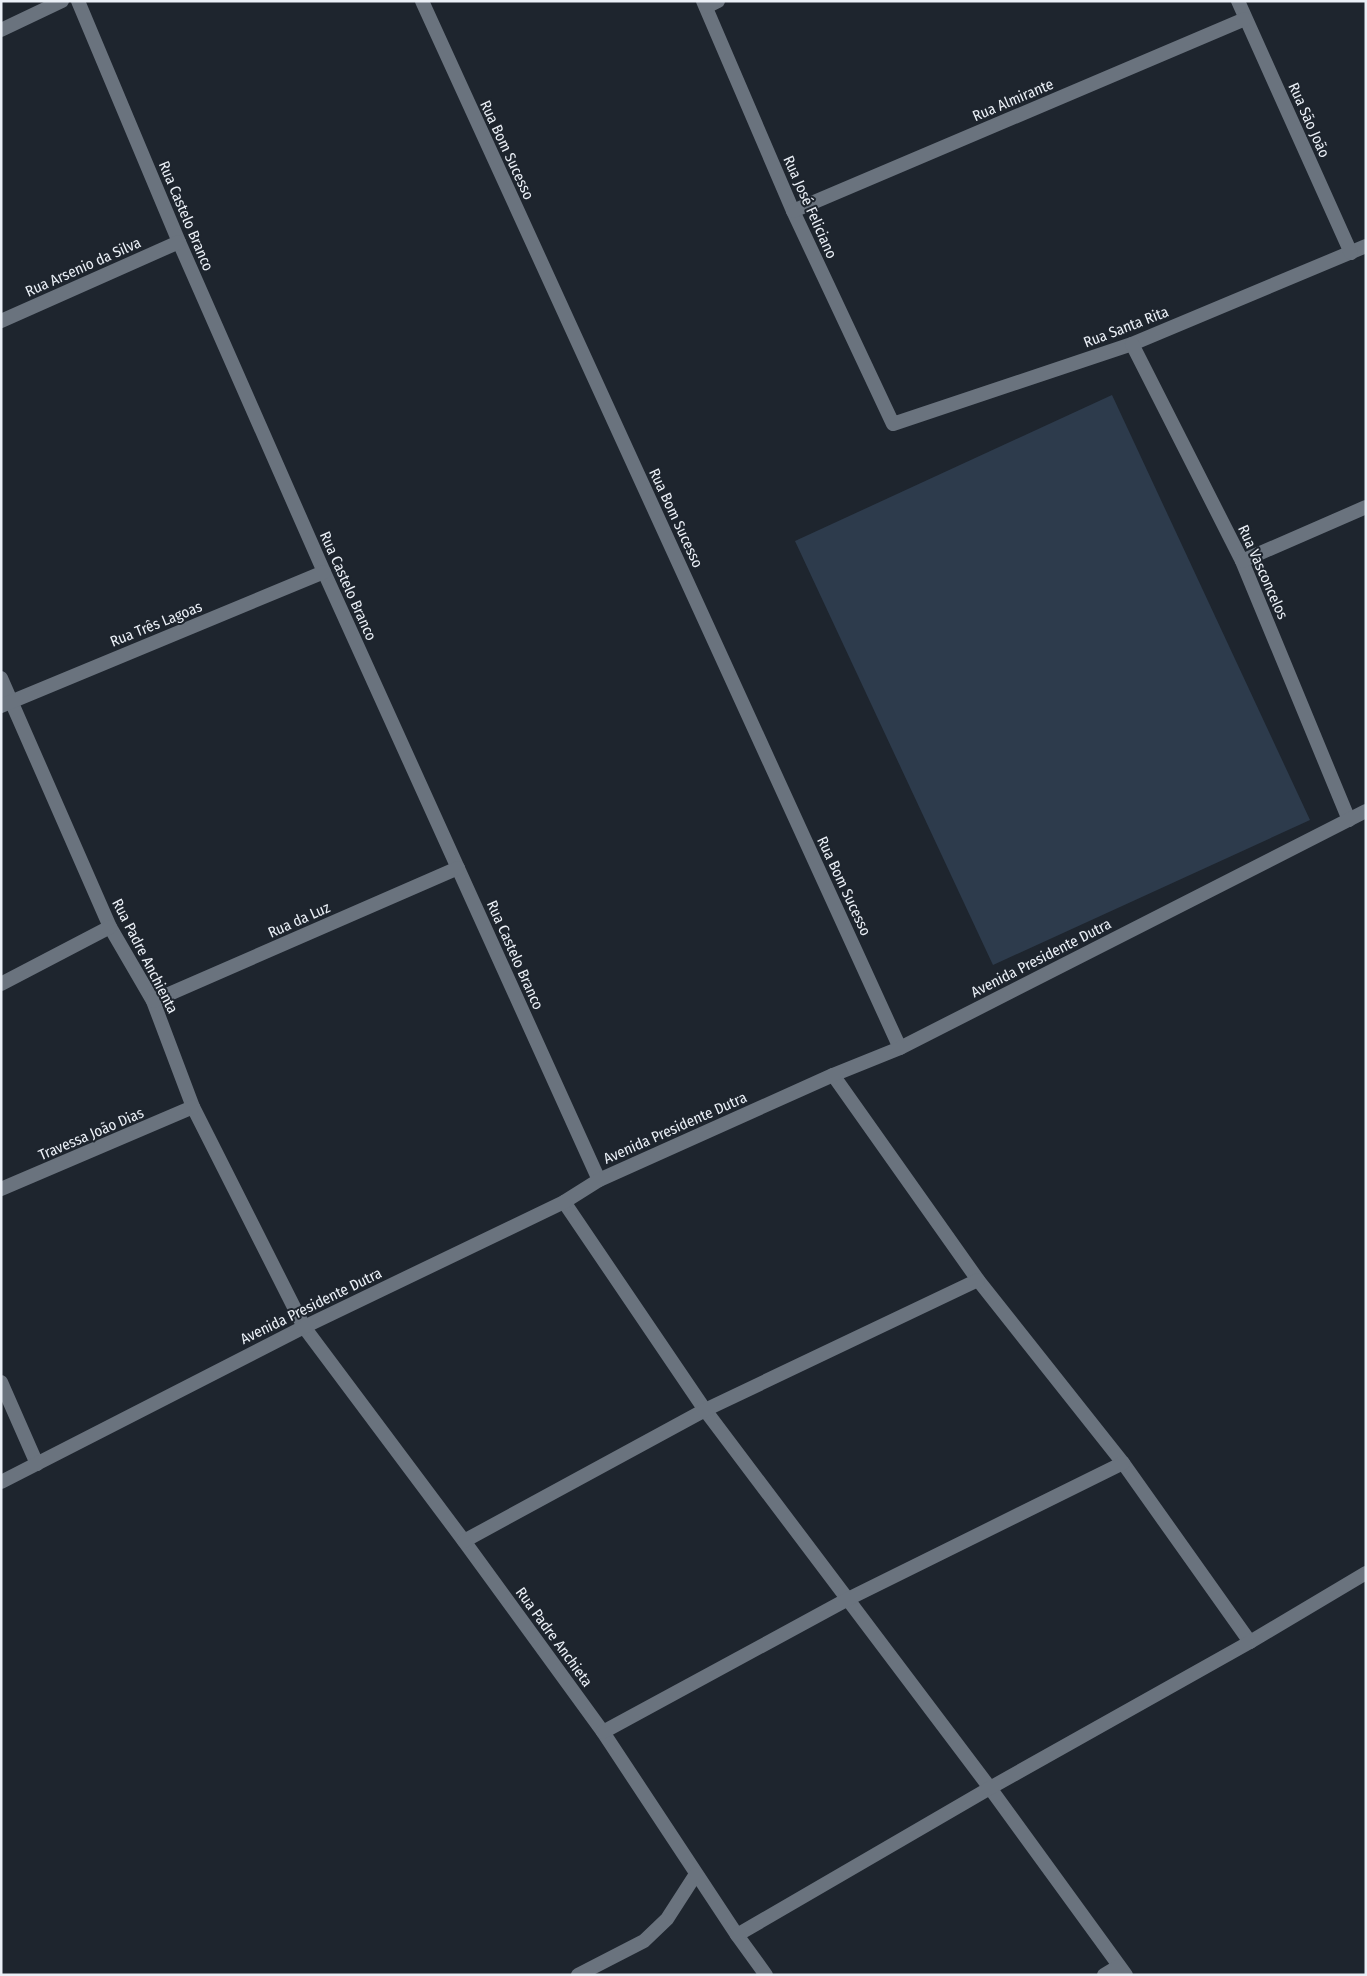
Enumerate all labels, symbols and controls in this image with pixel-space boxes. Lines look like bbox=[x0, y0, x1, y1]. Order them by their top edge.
street label: Rua Almirante bbox=[970, 75, 1056, 125]
street label: Rua São João bbox=[1284, 80, 1334, 160]
street label: Rua Bom Sucesso bbox=[476, 98, 538, 203]
street label: Rua José Feliciano bbox=[779, 153, 841, 261]
street label: Rua Castelo Branco bbox=[155, 158, 217, 274]
street label: Rua Arsenio da Silva bbox=[22, 233, 144, 301]
street label: Rua Santa Rita bbox=[1081, 303, 1171, 351]
street label: Rua Bom Sucesso bbox=[645, 466, 707, 571]
street label: Rua Vasconcelos bbox=[1234, 522, 1292, 622]
street label: Rua Castelo Branco bbox=[316, 529, 380, 644]
street label: Rua Três Lagoas bbox=[107, 597, 205, 651]
street label: Rua Bom Sucesso bbox=[813, 834, 875, 939]
street label: Rua Padre Anchienta bbox=[108, 896, 182, 1016]
street label: Rua da Luz bbox=[265, 898, 333, 942]
street label: Rua Castelo Branco bbox=[483, 898, 547, 1013]
street label: Avenida Presidente Dutra bbox=[968, 915, 1114, 1001]
street label: Avenida Presidente Dutra bbox=[601, 1088, 749, 1168]
street label: Travessa João Dias bbox=[36, 1104, 146, 1164]
street label: Avenida Presidente Dutra bbox=[237, 1264, 385, 1348]
street label: Rua Padre Anchieta bbox=[512, 1584, 596, 1690]

